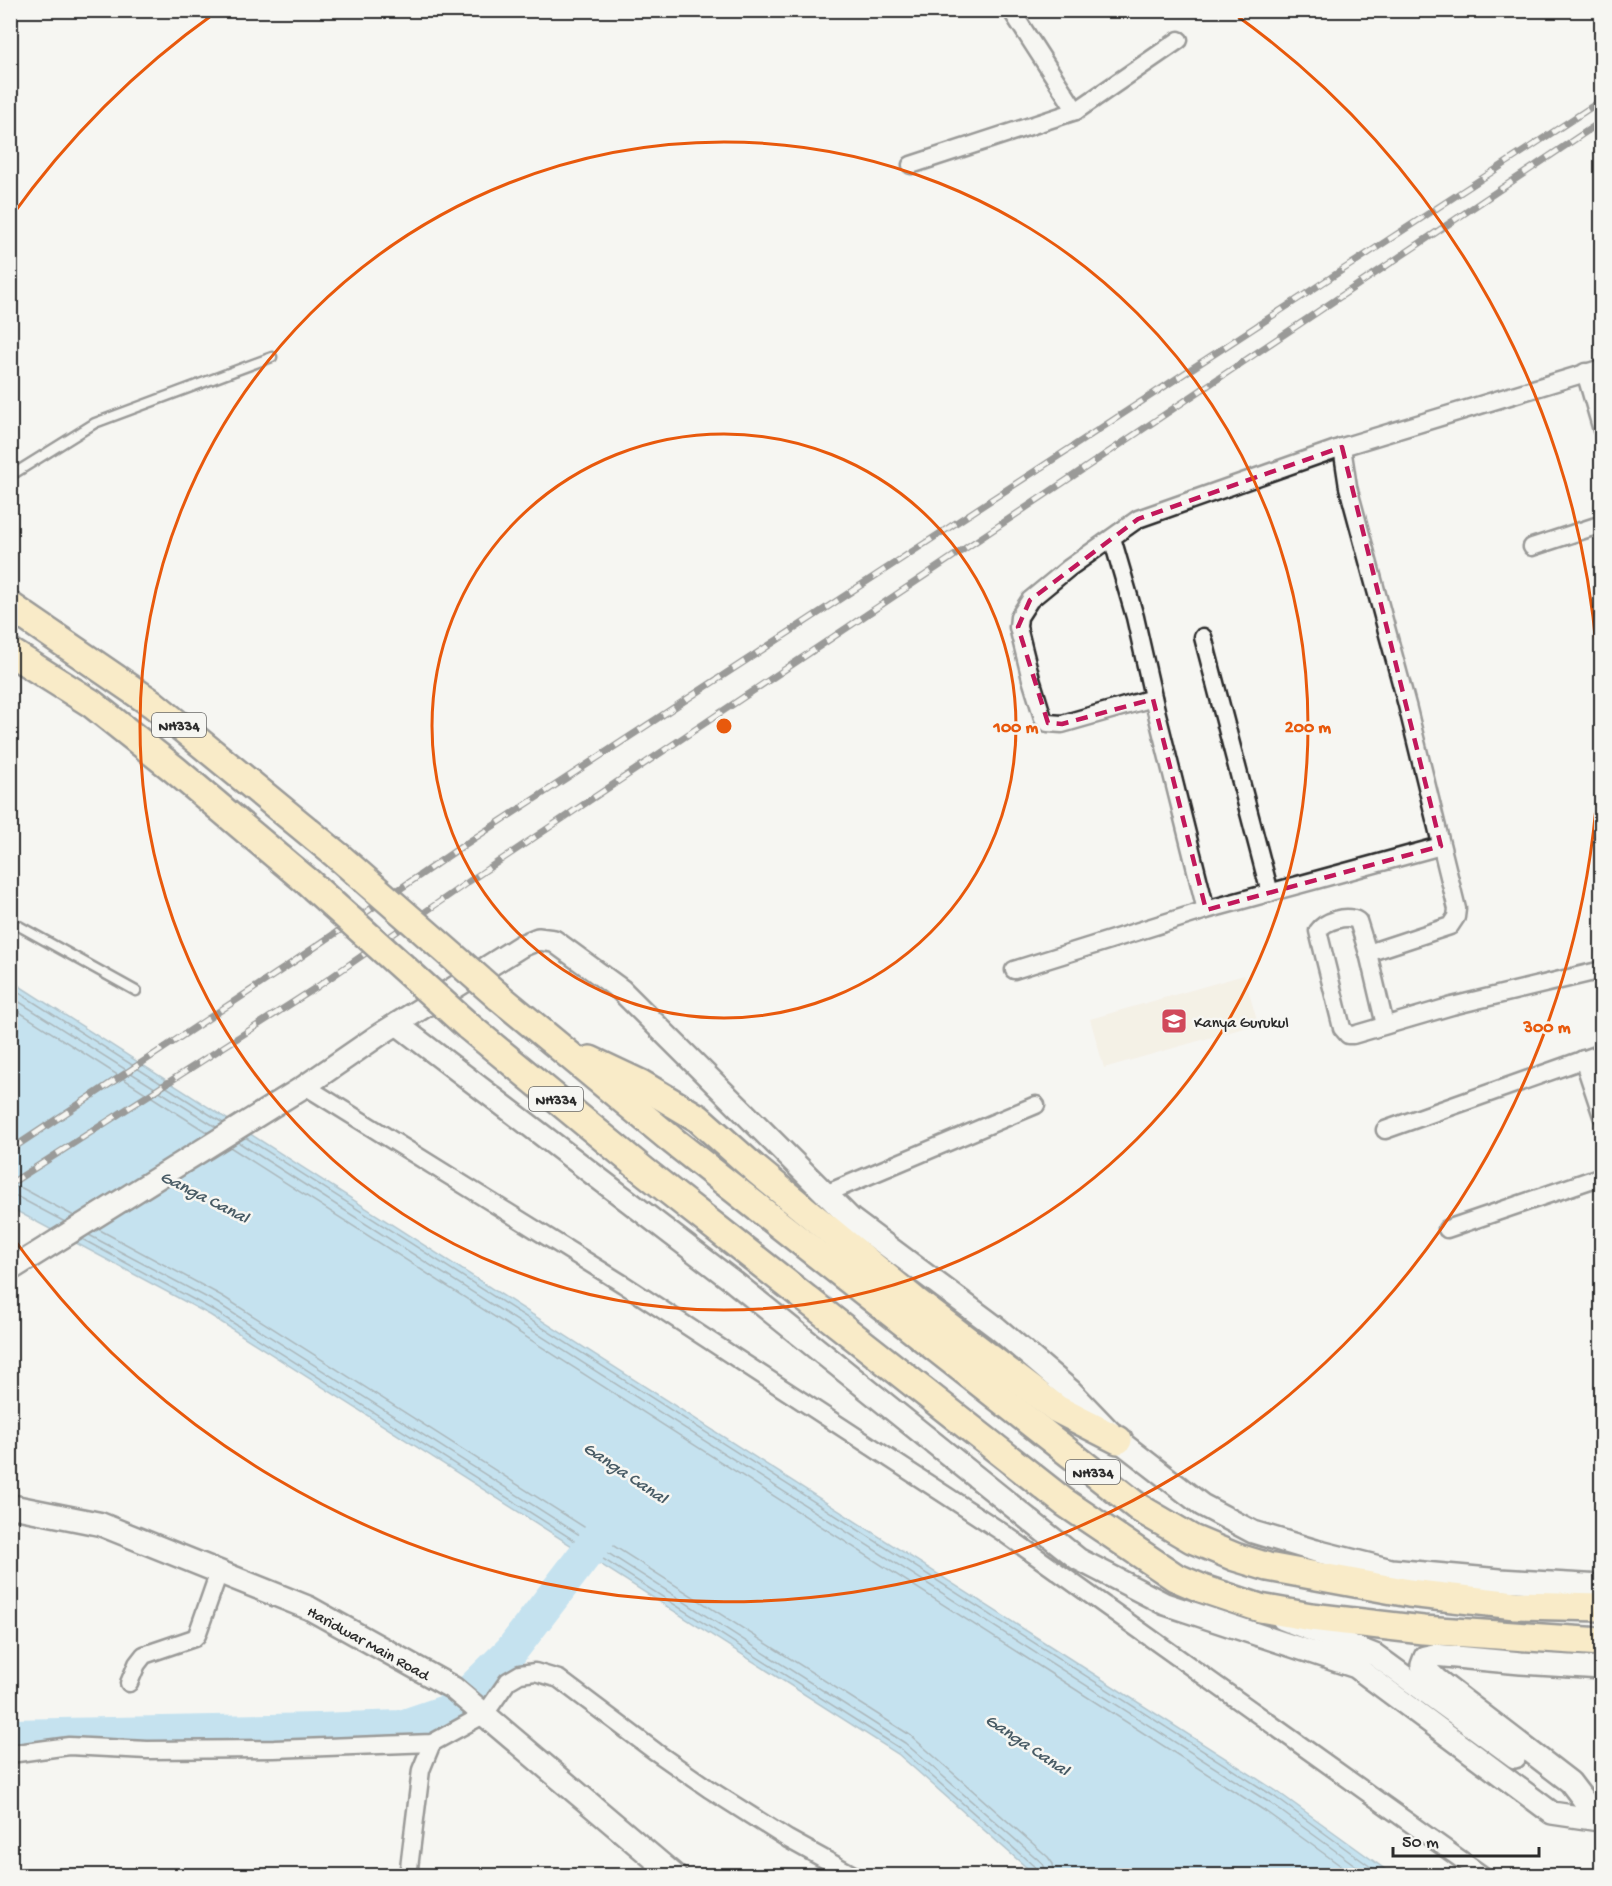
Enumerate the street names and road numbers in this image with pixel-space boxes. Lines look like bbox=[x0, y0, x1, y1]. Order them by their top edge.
road number: NH334 bbox=[152, 713, 206, 737]
road number: NH334 bbox=[529, 1087, 583, 1111]
road number: NH334 bbox=[1066, 1460, 1120, 1484]
street label: Haridwar Main Road bbox=[303, 1604, 433, 1687]

